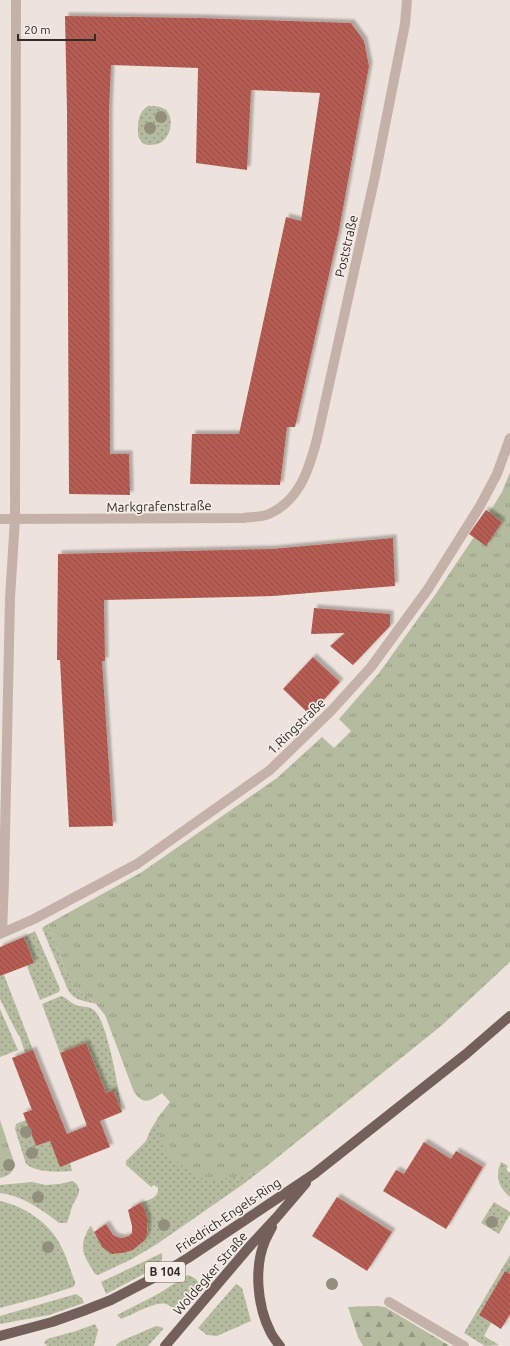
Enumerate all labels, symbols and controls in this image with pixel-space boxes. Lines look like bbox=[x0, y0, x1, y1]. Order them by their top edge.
scale bar bbox=[18, 16, 95, 42]
text: 20 m bbox=[24, 23, 51, 36]
street label: Poststraße bbox=[332, 214, 360, 278]
street label: Markgrafenstraße bbox=[106, 498, 212, 514]
street label: 1.Ringstraße bbox=[264, 695, 328, 757]
street label: Friedrich-Engels-Ring bbox=[173, 1175, 283, 1255]
street label: Woldegker Straße bbox=[170, 1229, 250, 1317]
road number: B 104 bbox=[145, 1262, 185, 1282]

